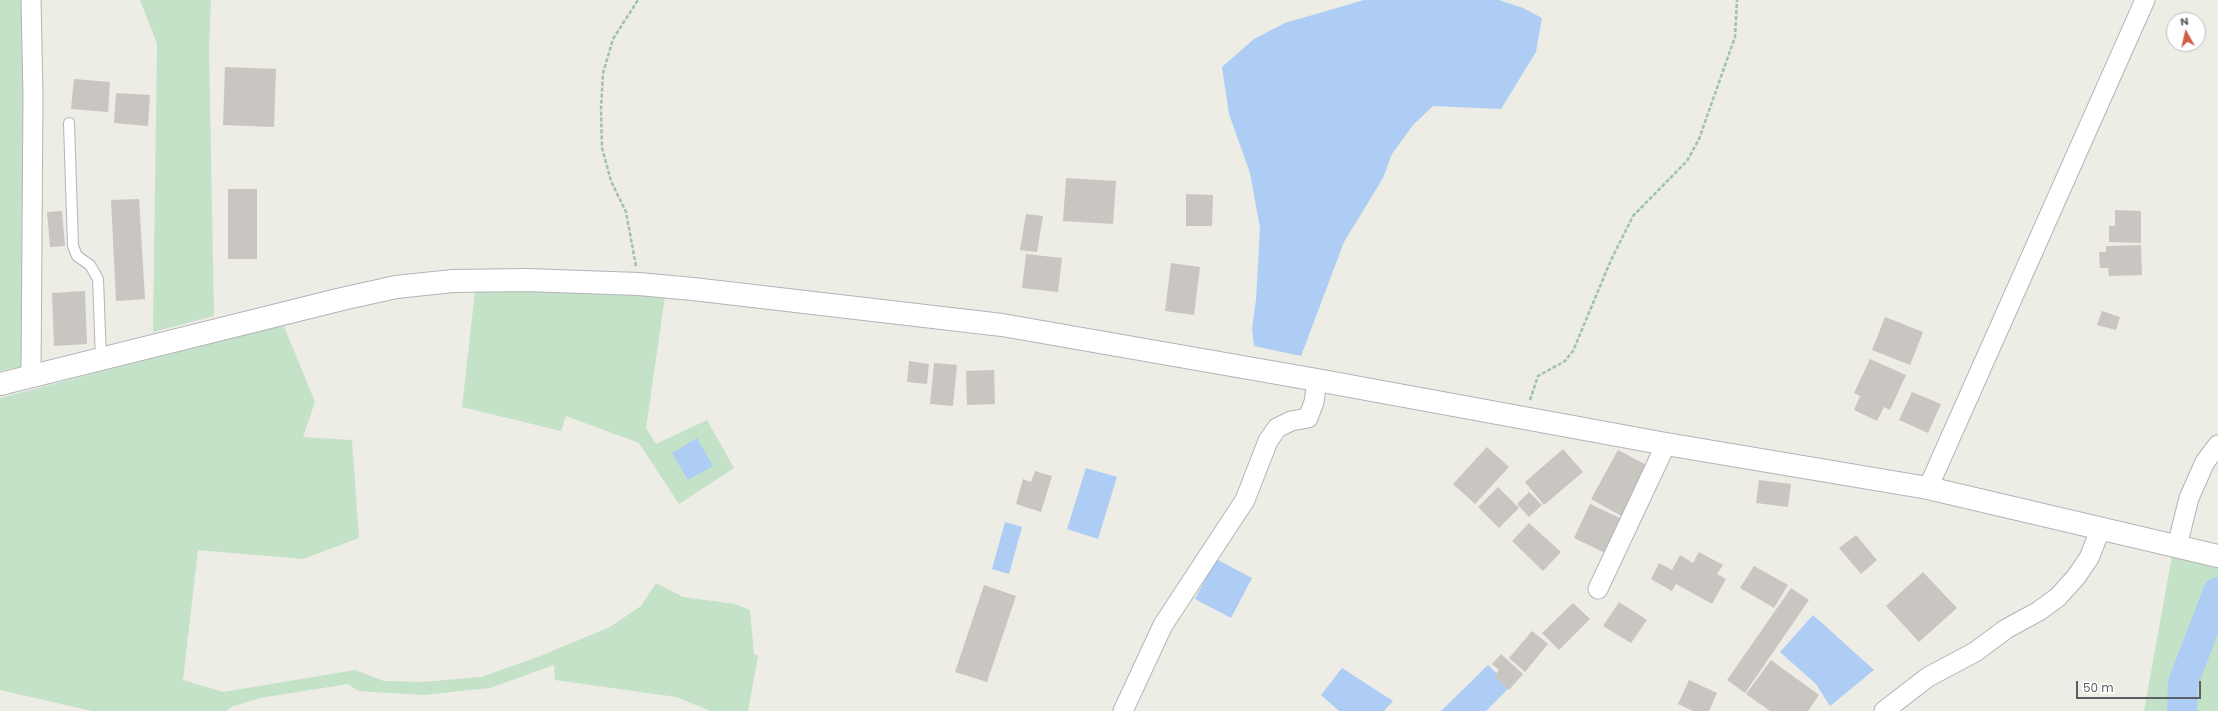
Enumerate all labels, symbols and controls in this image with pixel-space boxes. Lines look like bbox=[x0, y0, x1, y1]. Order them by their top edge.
north arrow bbox=[2166, 12, 2206, 52]
text: N bbox=[2179, 13, 2190, 30]
scale bar bbox=[2078, 673, 2203, 699]
text: 50 m bbox=[2083, 679, 2114, 696]

